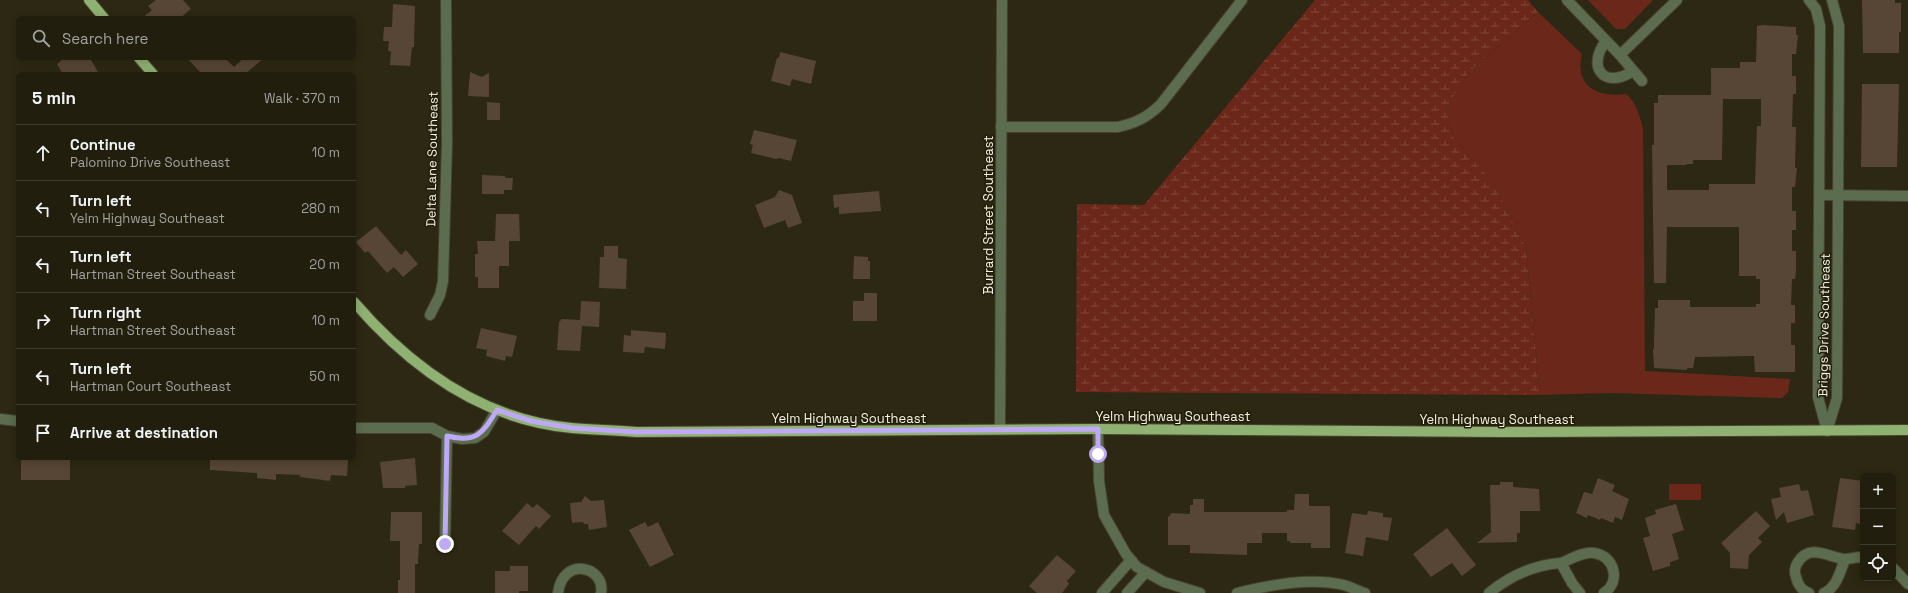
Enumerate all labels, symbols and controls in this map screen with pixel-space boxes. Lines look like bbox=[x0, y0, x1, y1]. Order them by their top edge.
search box bbox=[16, 16, 356, 60]
icon: search bbox=[30, 27, 52, 49]
text: Search here bbox=[62, 29, 148, 48]
text: 5 min bbox=[32, 87, 76, 109]
text: Walk · 370 m bbox=[264, 90, 340, 107]
street label: Delta Lane Southeast bbox=[422, 91, 442, 227]
text: Continue bbox=[70, 135, 136, 154]
street label: Burrard Street Southeast bbox=[980, 136, 997, 294]
icon: ahead bbox=[32, 142, 54, 164]
text: 10 m bbox=[312, 144, 340, 161]
text: Palomino Drive Southeast bbox=[70, 154, 230, 171]
text: Turn left bbox=[70, 191, 132, 210]
icon: left bbox=[32, 198, 54, 220]
text: 280 m bbox=[301, 200, 340, 217]
text: Yelm Highway Southeast bbox=[70, 210, 225, 227]
text: Turn left bbox=[70, 247, 132, 266]
street label: Briggs Drive Southeast bbox=[1814, 253, 1834, 397]
icon: left bbox=[32, 254, 54, 276]
text: 20 m bbox=[309, 256, 340, 273]
text: Hartman Street Southeast bbox=[70, 266, 236, 283]
text: Turn right bbox=[70, 303, 141, 322]
icon: right bbox=[32, 310, 54, 332]
text: 10 m bbox=[312, 312, 340, 329]
text: Hartman Street Southeast bbox=[70, 322, 236, 339]
text: Turn left bbox=[70, 359, 132, 378]
icon: left bbox=[32, 366, 54, 388]
text: 50 m bbox=[309, 368, 340, 385]
text: Hartman Court Southeast bbox=[70, 378, 231, 395]
street label: Yelm Highway Southeast bbox=[1096, 408, 1250, 425]
street label: Yelm Highway Southeast bbox=[772, 410, 926, 427]
street label: Yelm Highway Southeast bbox=[1420, 411, 1574, 428]
icon: arrive bbox=[32, 422, 54, 444]
text: Arrive at destination bbox=[70, 423, 218, 442]
route start bbox=[1089, 445, 1107, 463]
map controls bbox=[1860, 473, 1896, 581]
button: + bbox=[1860, 473, 1896, 509]
button: − bbox=[1860, 509, 1896, 545]
route end bbox=[436, 535, 454, 553]
button: locate bbox=[1860, 545, 1896, 581]

